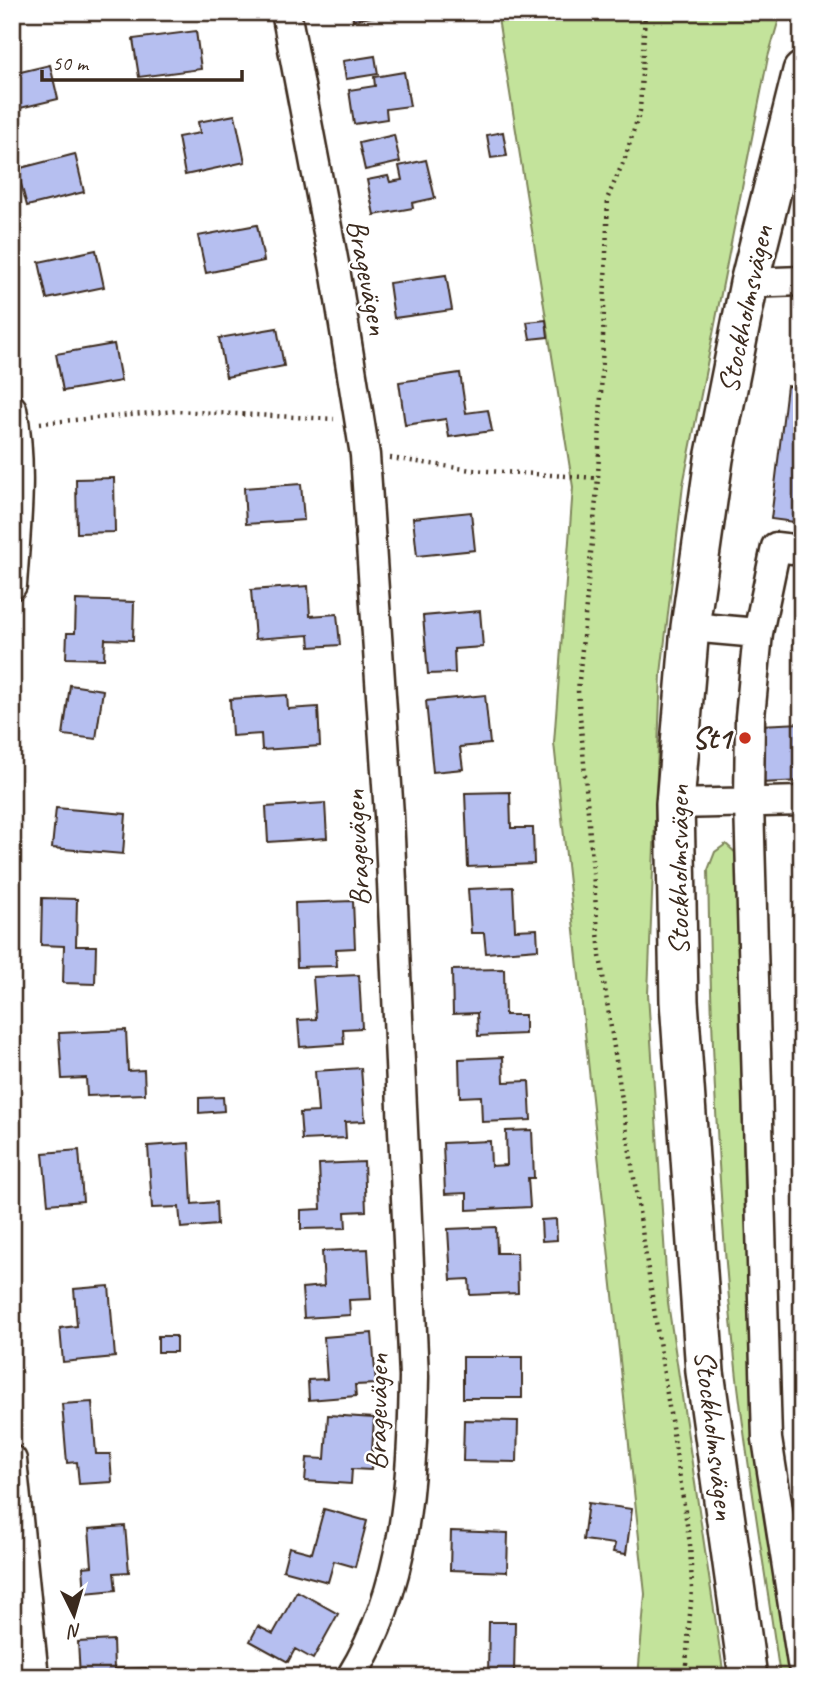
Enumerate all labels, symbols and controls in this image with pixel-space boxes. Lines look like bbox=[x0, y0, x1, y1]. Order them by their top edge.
scale bar bbox=[42, 38, 242, 82]
text: 50 m bbox=[52, 50, 90, 76]
street label: Bragevägen bbox=[338, 216, 398, 338]
street label: Stockholmsvägen bbox=[709, 221, 781, 396]
place label: St1 bbox=[692, 719, 734, 757]
marker: St1 bbox=[737, 730, 753, 746]
street label: Stockholmsvägen bbox=[659, 784, 697, 955]
street label: Bragevägen bbox=[335, 788, 379, 907]
street label: Stockholmsvägen bbox=[686, 1348, 744, 1523]
street label: Bragevägen bbox=[357, 1353, 397, 1471]
north arrow bbox=[38, 1580, 108, 1650]
text: N bbox=[65, 1618, 82, 1644]

